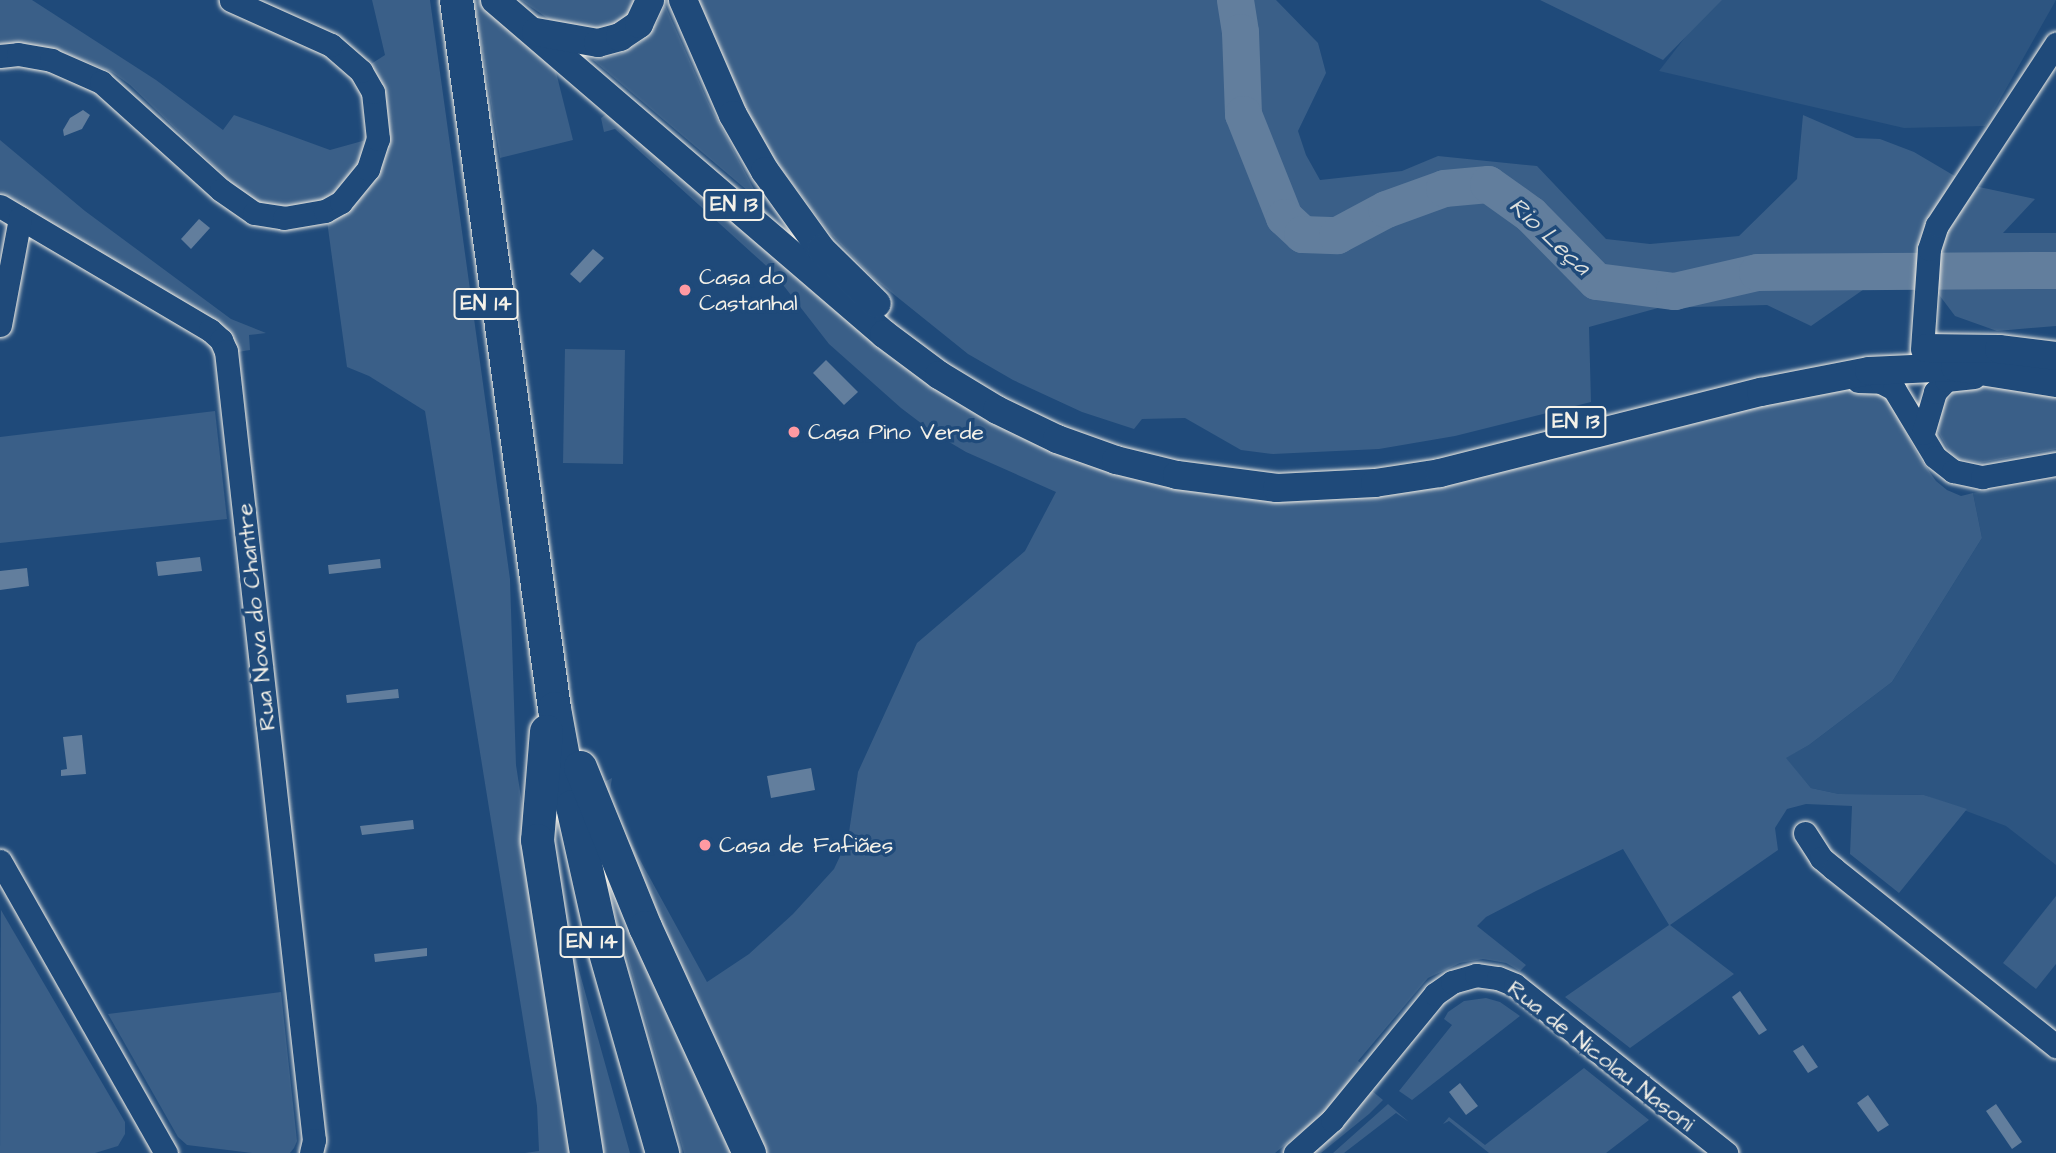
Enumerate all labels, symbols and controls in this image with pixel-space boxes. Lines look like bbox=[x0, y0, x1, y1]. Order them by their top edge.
road number: EN 13 bbox=[702, 188, 766, 222]
water label: Rio Leça bbox=[1502, 192, 1596, 282]
place label: Casa do Castanhal bbox=[699, 263, 798, 317]
marker: Casa do Castanhal bbox=[677, 282, 693, 298]
road number: EN 14 bbox=[453, 286, 519, 322]
road number: EN 13 bbox=[1544, 404, 1608, 440]
place label: Casa Pino Verde bbox=[808, 418, 984, 446]
marker: Casa Pino Verde bbox=[786, 424, 802, 440]
street label: Rua Nova do Chantre bbox=[230, 502, 282, 732]
place label: Casa de Fafiães bbox=[719, 831, 893, 859]
marker: Casa de Fafiães bbox=[697, 837, 713, 853]
road number: EN 14 bbox=[559, 925, 625, 960]
street label: Rua de Nicolau Nasoni bbox=[1502, 974, 1700, 1138]

